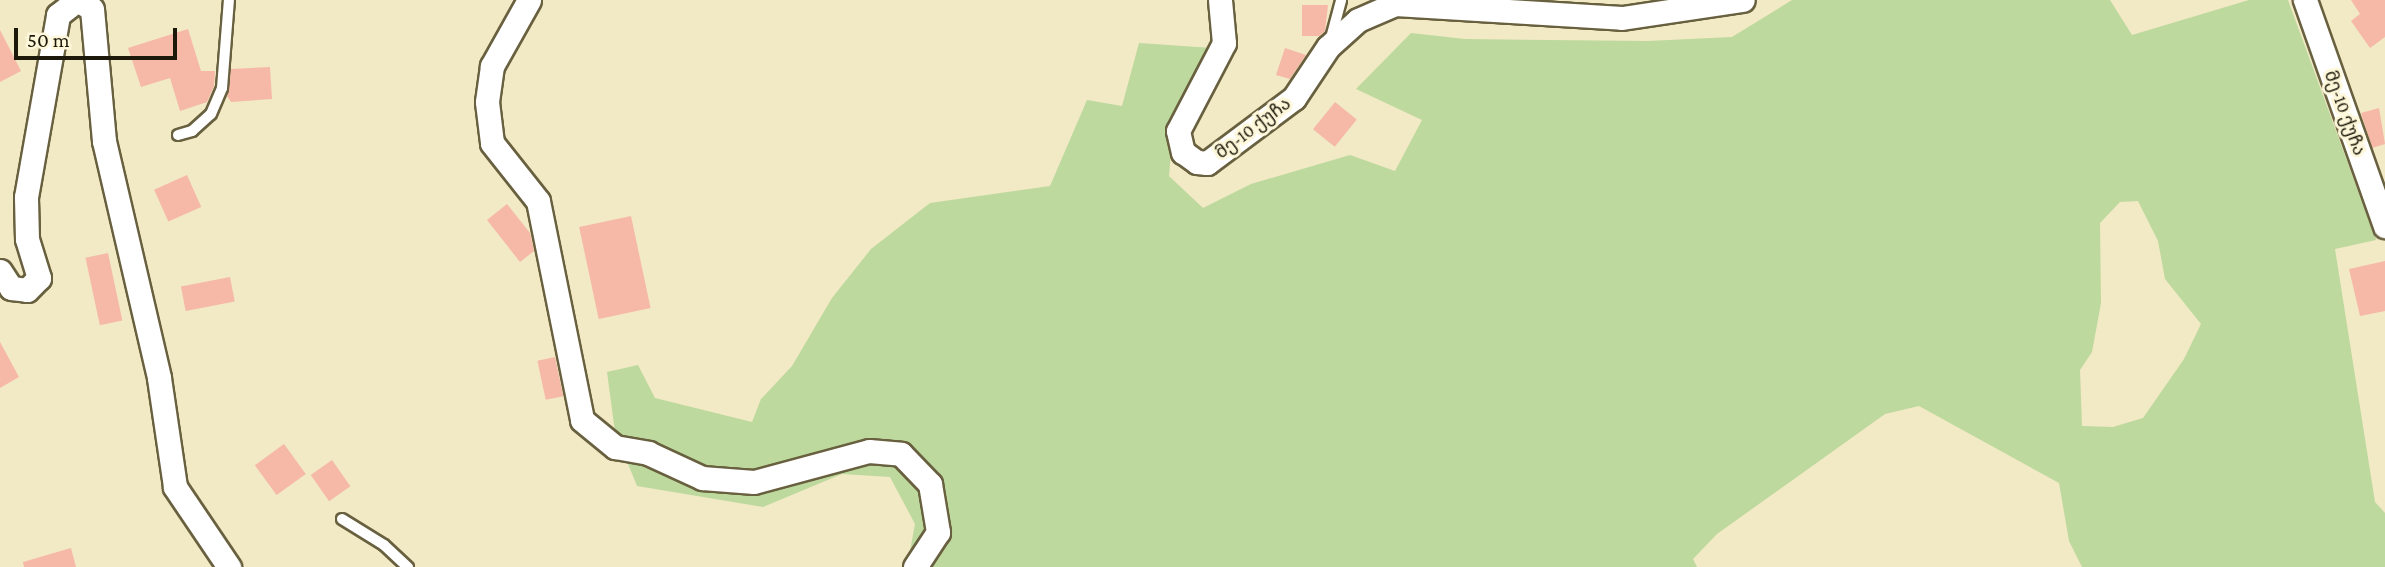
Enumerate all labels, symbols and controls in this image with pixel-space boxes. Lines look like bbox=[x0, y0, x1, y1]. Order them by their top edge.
scale bar bbox=[18, 14, 180, 58]
text: 50 m bbox=[27, 28, 70, 52]
street label: მე-10 ქუჩა bbox=[2320, 67, 2370, 159]
street label: მე-10 ქუჩა bbox=[1211, 93, 1295, 163]

